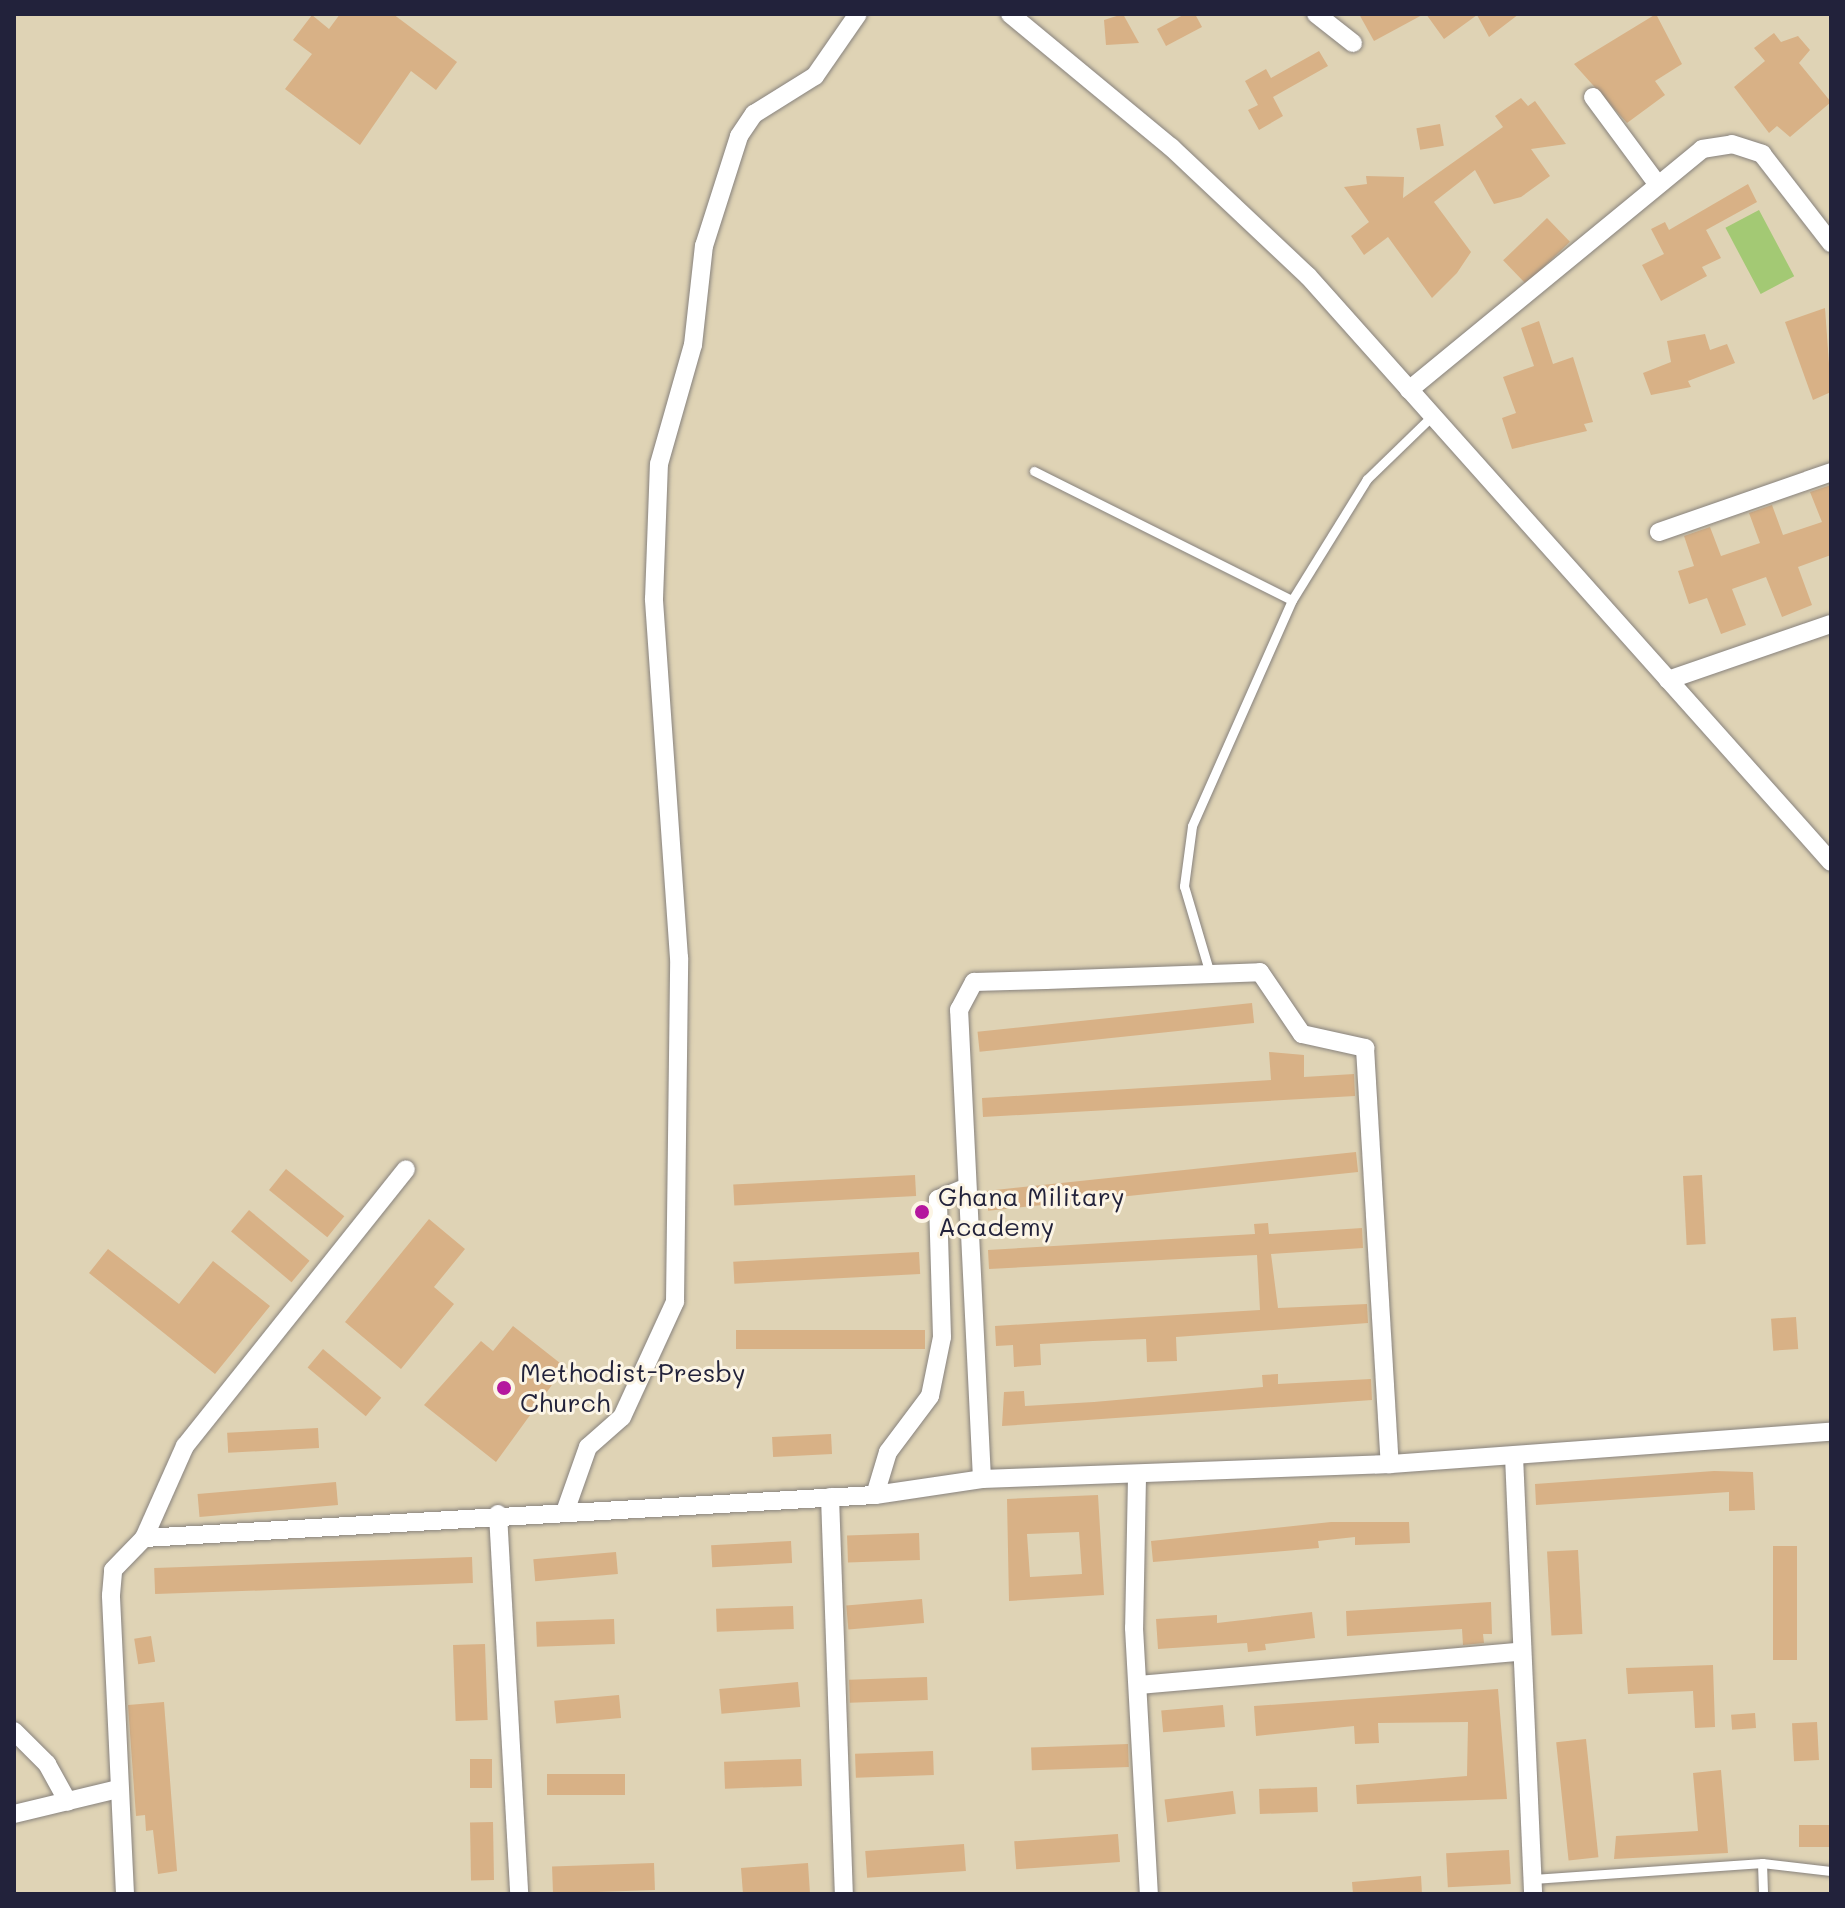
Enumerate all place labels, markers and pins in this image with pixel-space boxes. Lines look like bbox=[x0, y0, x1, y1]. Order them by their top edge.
place label: Ghana Military Academy bbox=[938, 1181, 1124, 1242]
marker: Ghana Military Academy bbox=[913, 1203, 931, 1221]
place label: Methodist-Presby Church bbox=[520, 1357, 746, 1418]
marker: Methodist-Presby Church bbox=[495, 1379, 513, 1397]

